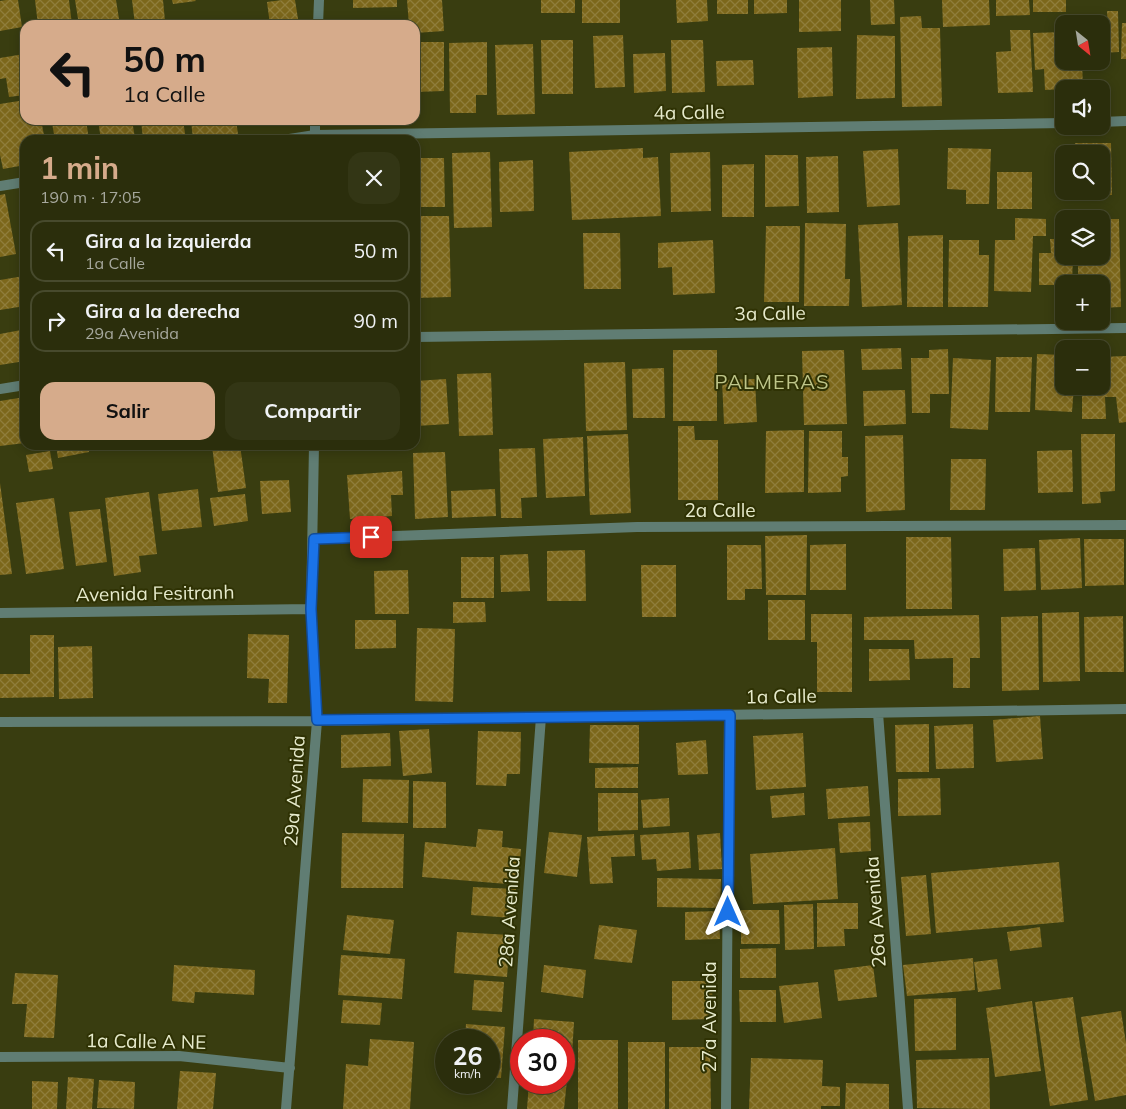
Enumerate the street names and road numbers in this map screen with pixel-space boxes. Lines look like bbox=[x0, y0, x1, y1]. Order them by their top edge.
street label: 4a Calle bbox=[653, 99, 725, 125]
street label: 3a Calle bbox=[734, 300, 806, 326]
street label: 2a Calle bbox=[684, 498, 756, 522]
street label: Avenida Fesitranh bbox=[75, 580, 235, 606]
street label: 1a Calle bbox=[745, 683, 817, 709]
street label: 29a Avenida bbox=[278, 735, 310, 847]
street label: 28a Avenida bbox=[493, 856, 525, 968]
street label: 26a Avenida bbox=[859, 856, 891, 968]
street label: 27a Avenida bbox=[697, 961, 721, 1073]
street label: 1a Calle A NE bbox=[86, 1028, 206, 1054]

